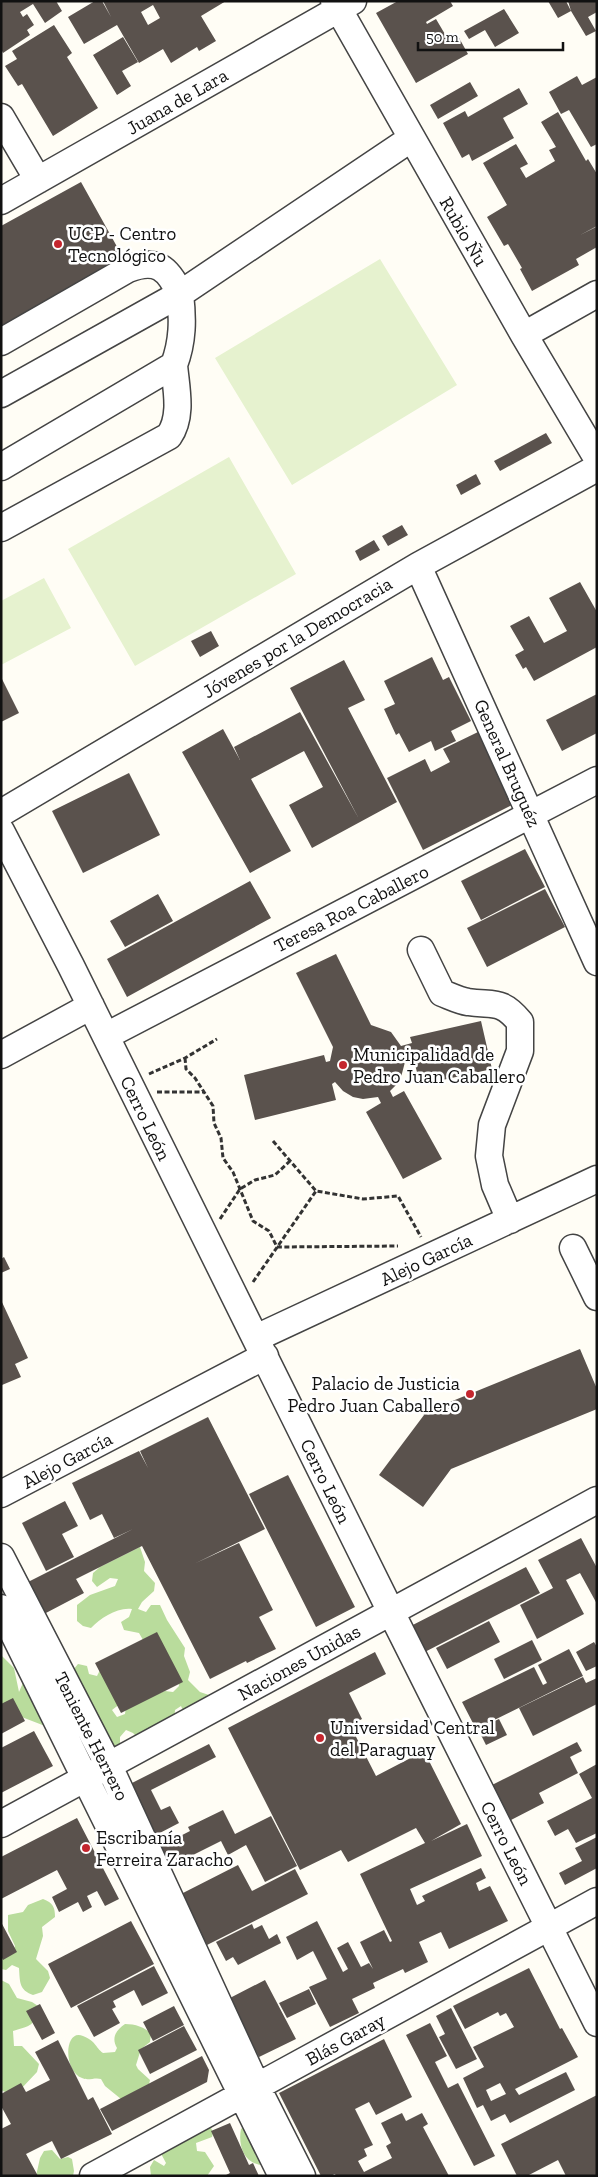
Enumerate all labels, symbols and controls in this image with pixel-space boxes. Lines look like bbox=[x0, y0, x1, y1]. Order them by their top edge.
scale bar bbox=[418, 20, 563, 52]
text: 50 m bbox=[426, 28, 459, 46]
street label: Juana de Lara bbox=[123, 63, 232, 140]
street label: Rubio Ñu bbox=[435, 193, 493, 270]
place label: UCP - Centro Tecnológico bbox=[68, 222, 177, 267]
marker: UCP - Centro Tecnológico bbox=[52, 238, 64, 250]
street label: Jóvenes por la Democracia bbox=[198, 572, 396, 703]
street label: General Bruguéz bbox=[469, 696, 546, 831]
street label: Teresa Roa Caballero bbox=[270, 859, 433, 957]
place label: Municipalidad de Pedro Juan Caballero bbox=[353, 1043, 526, 1088]
marker: Municipalidad de Pedro Juan Caballero bbox=[337, 1059, 349, 1071]
street label: Cerro León bbox=[115, 1072, 176, 1164]
street label: Alejo García bbox=[377, 1228, 476, 1291]
place label: Palacio de Justicia Pedro Juan Caballero bbox=[288, 1372, 460, 1417]
marker: Palacio de Justicia Pedro Juan Caballero bbox=[464, 1388, 476, 1400]
street label: Alejo García bbox=[18, 1427, 116, 1494]
street label: Cerro León bbox=[295, 1435, 356, 1527]
street label: Naciones Unidas bbox=[234, 1619, 364, 1706]
street label: Teniente Herrero bbox=[49, 1668, 134, 1805]
place label: Universidad Central del Paraguay bbox=[330, 1716, 495, 1761]
marker: Universidad Central del Paraguay bbox=[314, 1732, 326, 1744]
street label: Cerro León bbox=[476, 1797, 538, 1889]
place label: Escribanía Ferreira Zaracho bbox=[96, 1826, 234, 1871]
marker: Escribanía Ferreira Zaracho bbox=[80, 1842, 92, 1854]
street label: Blás Garay bbox=[302, 2008, 389, 2071]

